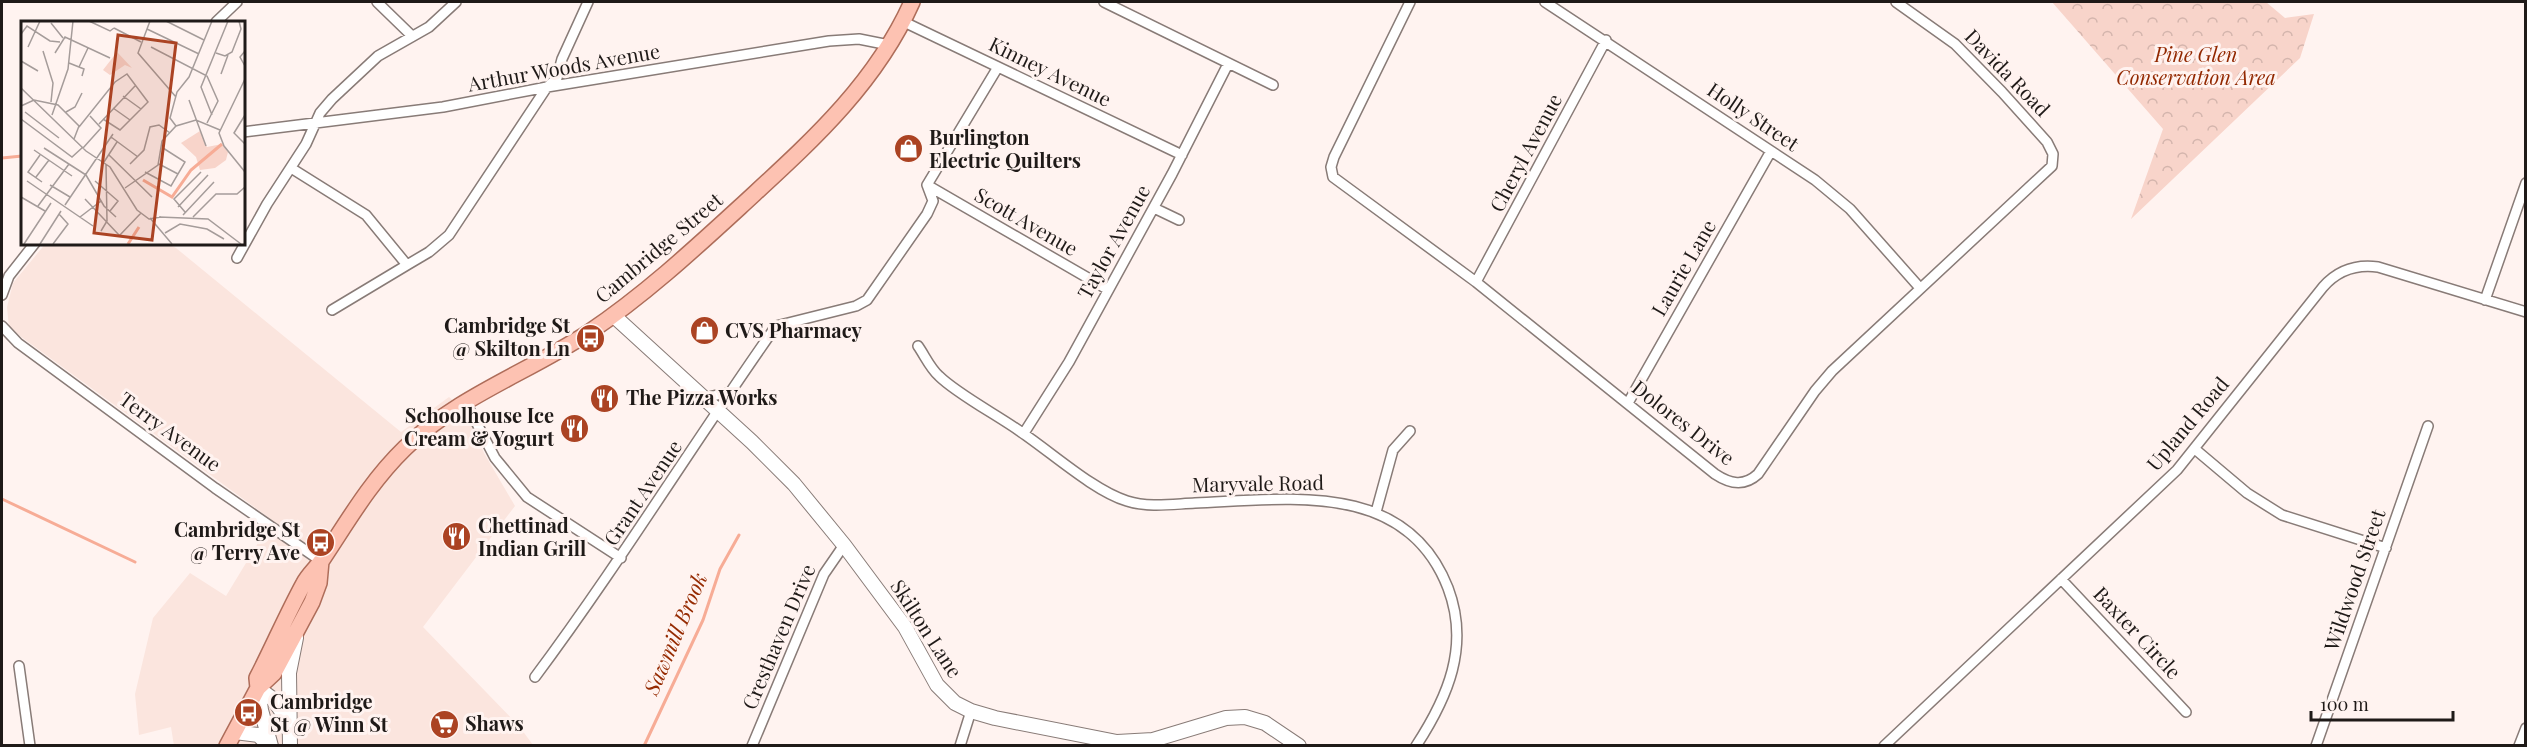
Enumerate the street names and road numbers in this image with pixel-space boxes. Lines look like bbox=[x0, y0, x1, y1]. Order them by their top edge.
street label: Davida Road bbox=[1960, 22, 2057, 122]
street label: Kinney Avenue bbox=[985, 29, 1116, 112]
street label: Arthur Woods Avenue bbox=[465, 36, 662, 97]
street label: Holly Street bbox=[1703, 75, 1806, 157]
street label: Cheryl Avenue bbox=[1482, 89, 1567, 216]
street label: Taylor Avenue bbox=[1070, 179, 1155, 303]
street label: Scott Avenue bbox=[970, 180, 1083, 261]
street label: Cambridge Street bbox=[589, 185, 728, 308]
street label: Laurie Lane bbox=[1644, 214, 1721, 320]
street label: Upland Road bbox=[2140, 370, 2234, 476]
street label: Dolores Drive bbox=[1627, 373, 1741, 470]
street label: Terry Avenue bbox=[115, 385, 227, 477]
street label: Grant Avenue bbox=[596, 434, 687, 550]
street label: Maryvale Road bbox=[1192, 468, 1325, 497]
street label: Wildwood Street bbox=[2316, 504, 2391, 655]
street label: Cresthaven Drive bbox=[735, 560, 820, 713]
street label: Skilton Lane bbox=[885, 574, 969, 683]
street label: Baxter Circle bbox=[2088, 580, 2188, 684]

